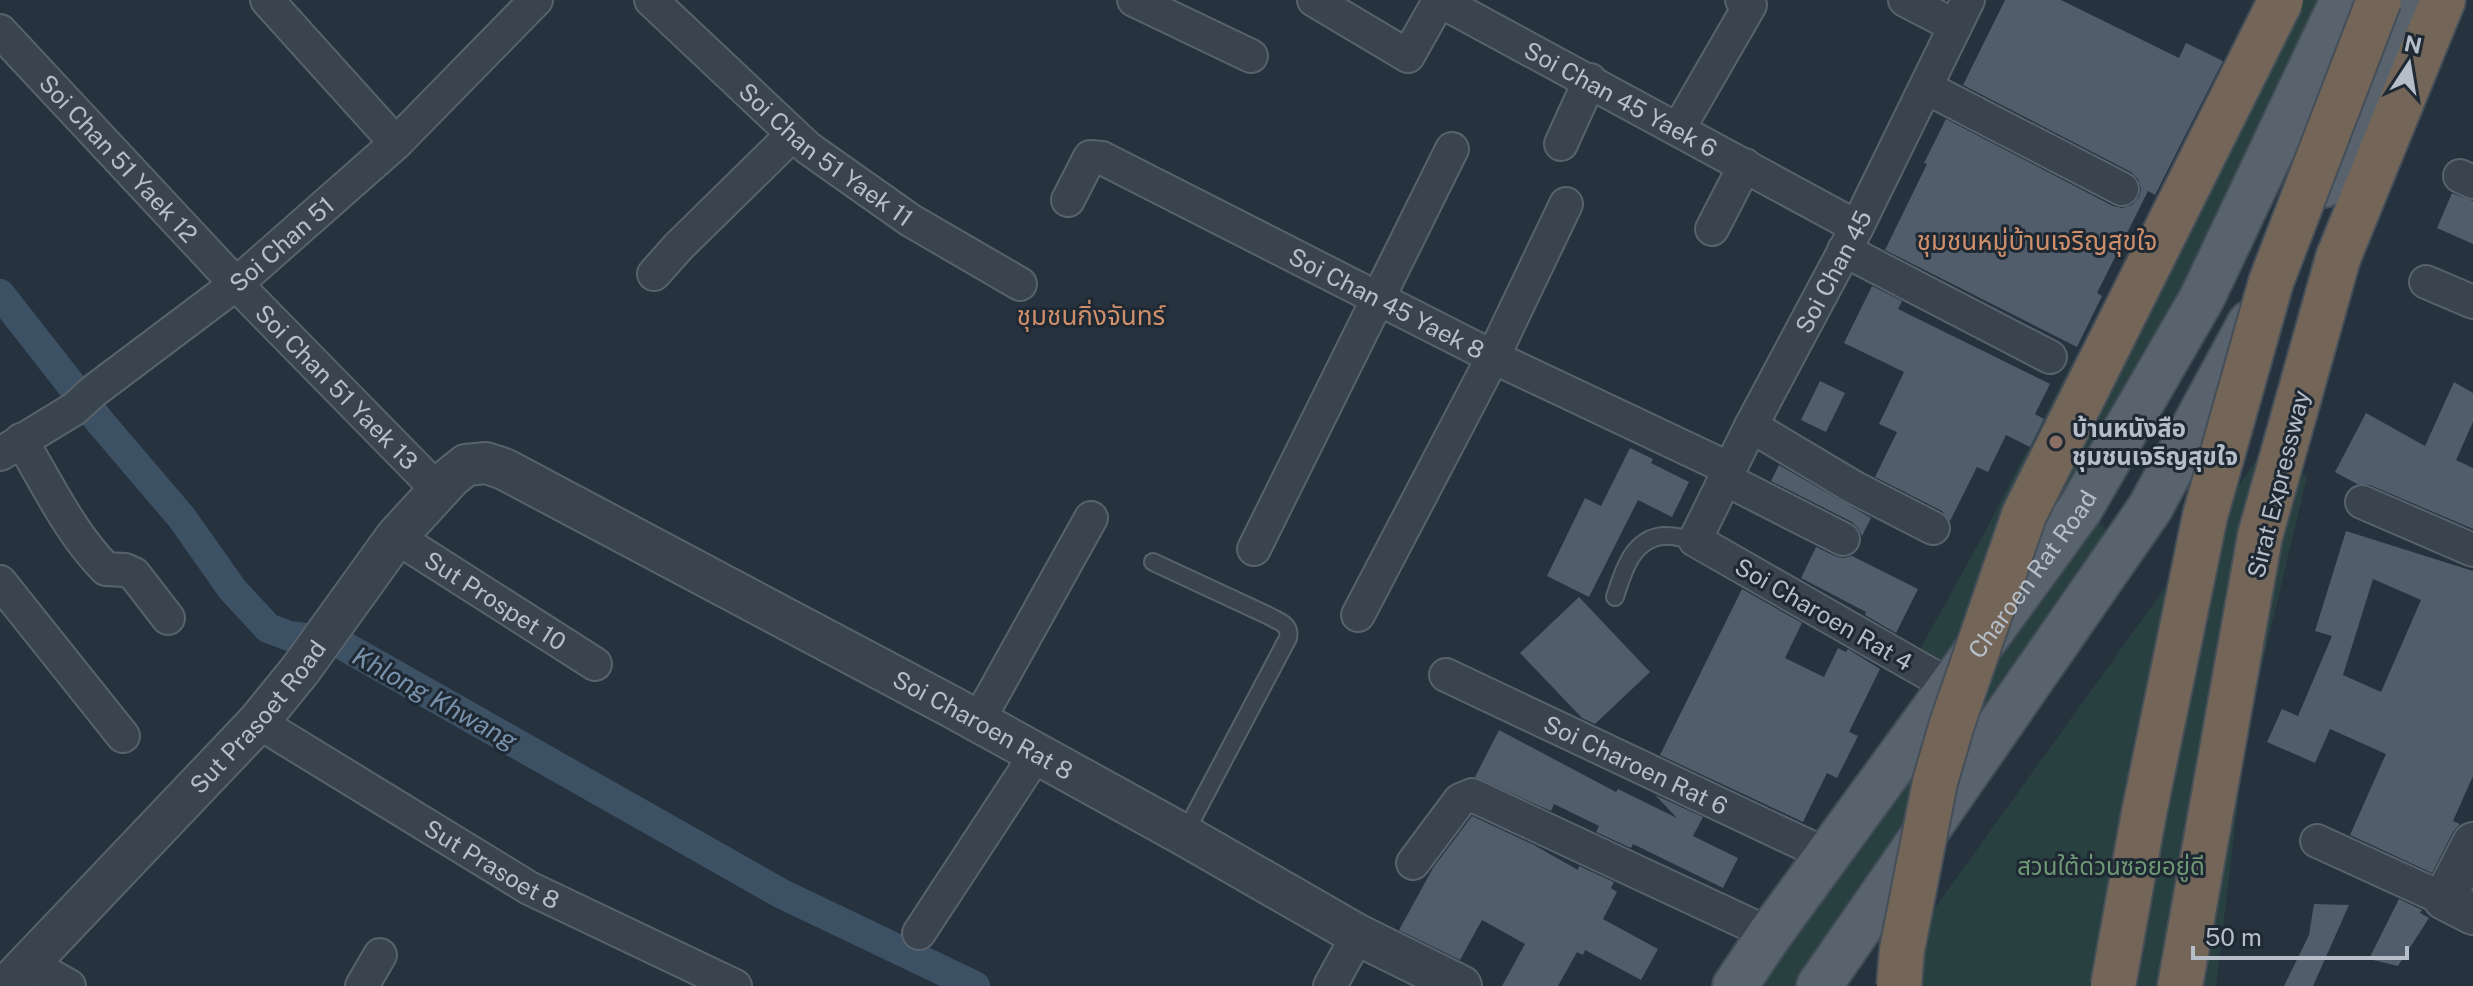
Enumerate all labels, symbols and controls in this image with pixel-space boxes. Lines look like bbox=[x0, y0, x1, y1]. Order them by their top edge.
north arrow bbox=[2369, 24, 2449, 104]
text: N bbox=[2402, 30, 2424, 59]
street label: Soi Chan 45 Yaek 6 bbox=[1520, 35, 1722, 163]
street label: Soi Chan 51 Yaek 12 bbox=[34, 69, 204, 248]
street label: Soi Chan 51 Yaek 11 bbox=[734, 77, 919, 232]
street label: Soi Chan 51 bbox=[224, 190, 340, 297]
street label: Soi Chan 45 bbox=[1789, 206, 1877, 338]
district label: ชุมชนหมู่บ้านเจริญสุขใจ bbox=[1917, 225, 2157, 257]
street label: Soi Chan 45 Yaek 8 bbox=[1284, 242, 1489, 364]
street label: Soi Chan 51 Yaek 13 bbox=[250, 299, 424, 475]
district label: ชุมชนกิ่งจันทร์ bbox=[1017, 299, 1166, 332]
street label: Sirat Expressway bbox=[2241, 387, 2315, 581]
place label: บ้านหนังสือ ชุมชนเจริญสุขใจ bbox=[2072, 414, 2238, 472]
marker: บ้านหนังสือ ชุมชนเจริญสุขใจ bbox=[2047, 433, 2065, 451]
street label: Charoen Rat Road bbox=[1962, 485, 2102, 663]
street label: Sut Prospet 10 bbox=[419, 545, 571, 656]
street label: Soi Charoen Rat 4 bbox=[1730, 552, 1918, 676]
street label: Sut Prasoet Road bbox=[184, 635, 331, 799]
water label: Khlong Khwang bbox=[347, 640, 523, 756]
street label: Soi Charoen Rat 8 bbox=[889, 664, 1078, 785]
street label: Soi Charoen Rat 6 bbox=[1539, 709, 1732, 820]
street label: Sut Prasoet 8 bbox=[419, 813, 564, 915]
park label: สวนใต้ด่วนซอยอยู่ดี bbox=[2017, 852, 2205, 882]
scale bar bbox=[2193, 910, 2407, 960]
text: 50 m bbox=[2205, 923, 2262, 951]

